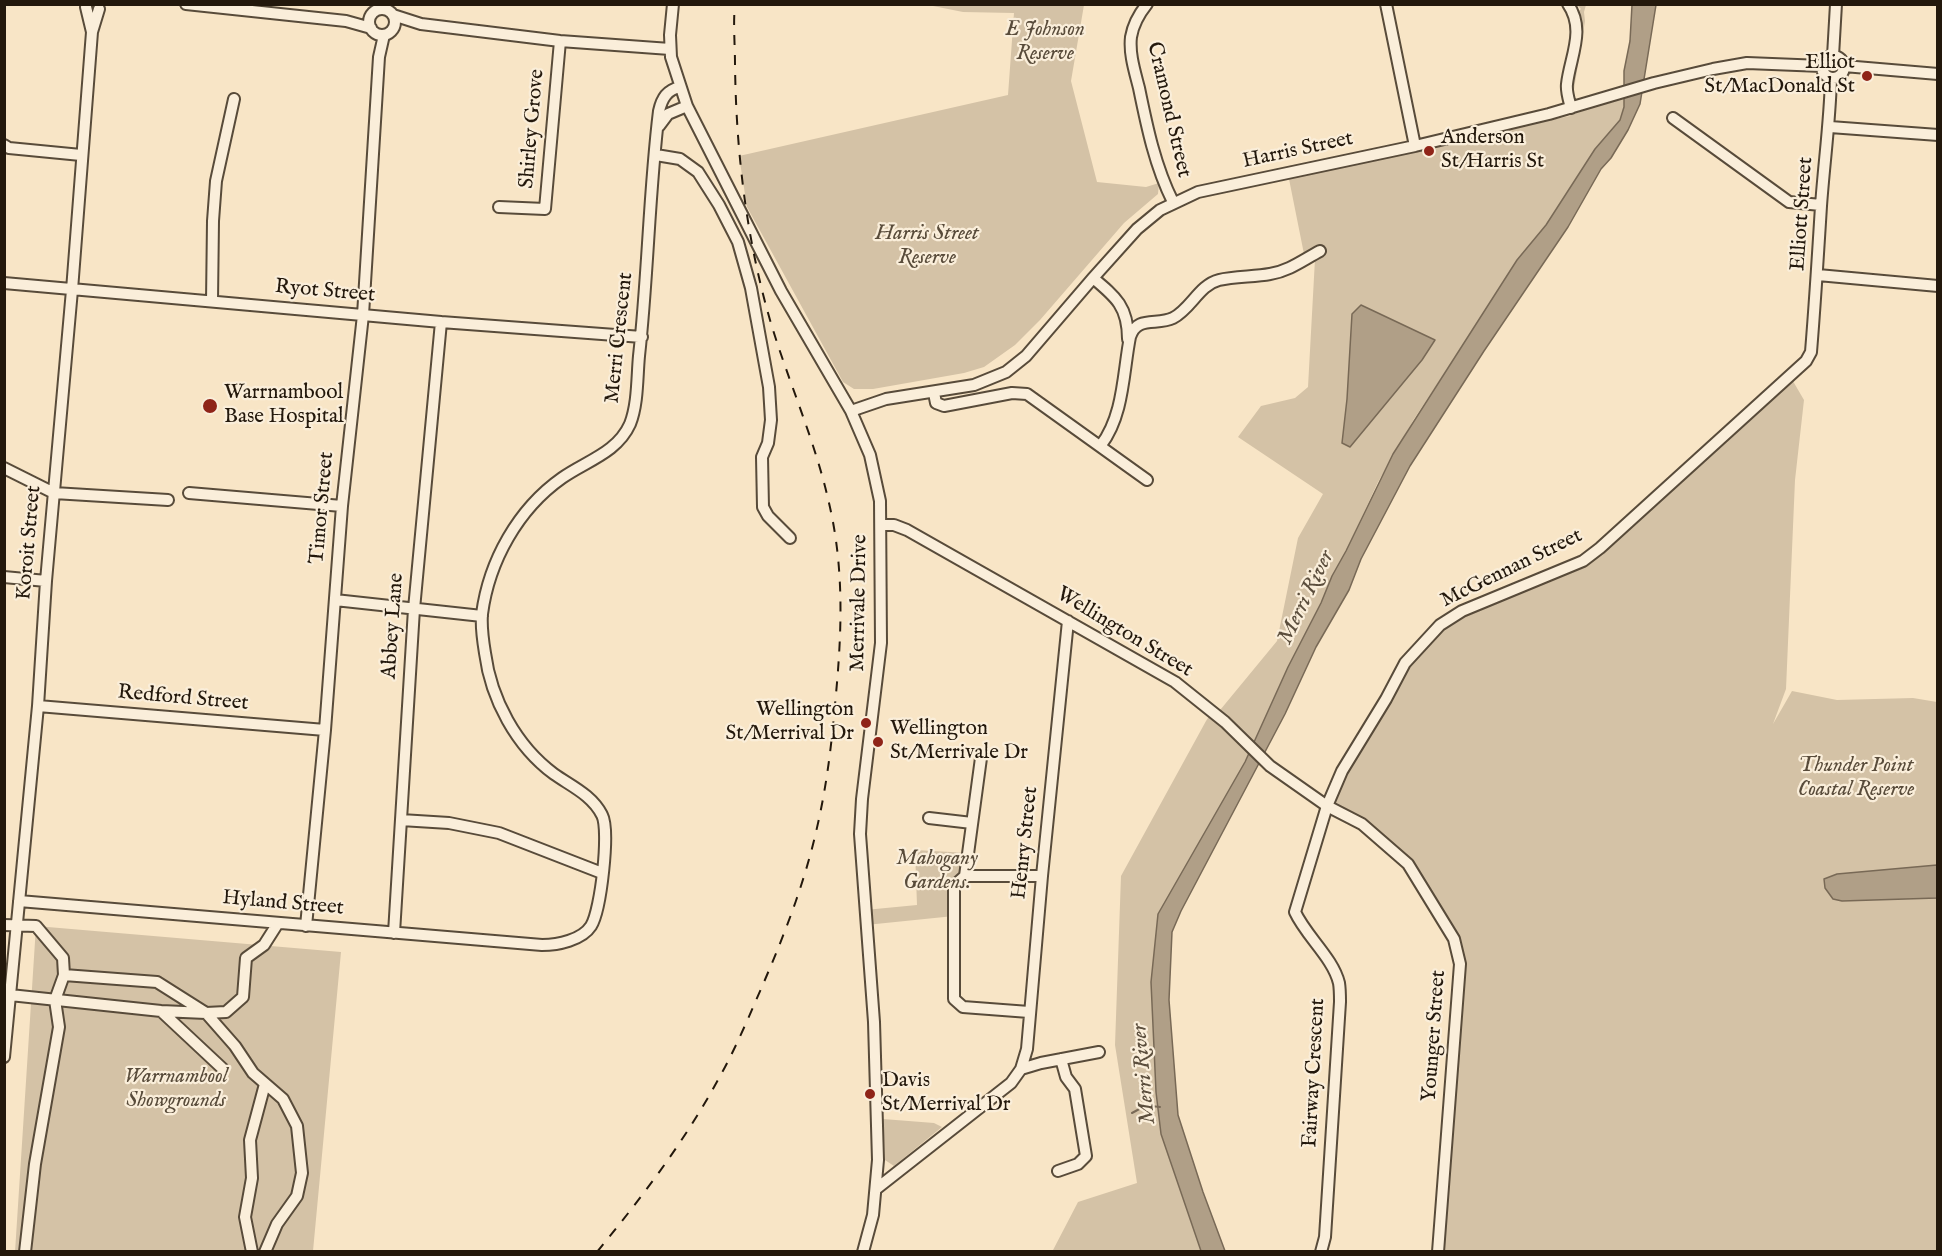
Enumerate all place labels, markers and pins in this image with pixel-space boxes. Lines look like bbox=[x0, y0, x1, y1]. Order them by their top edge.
place label: Elliot St/MacDonald St bbox=[1704, 51, 1855, 101]
marker: Elliot St/MacDonald St bbox=[1860, 69, 1874, 83]
place label: Anderson St/Harris St bbox=[1441, 126, 1544, 176]
marker: Anderson St/Harris St bbox=[1422, 144, 1436, 158]
place label: Warrnambool Base Hospital bbox=[224, 381, 344, 431]
marker: Warrnambool Base Hospital bbox=[201, 397, 219, 415]
place label: Wellington St/Merrival Dr bbox=[726, 698, 854, 748]
marker: Wellington St/Merrival Dr bbox=[859, 716, 873, 730]
place label: Wellington St/Merrivale Dr bbox=[890, 717, 1028, 767]
marker: Wellington St/Merrivale Dr bbox=[871, 735, 885, 749]
place label: Davis St/Merrival Dr bbox=[882, 1069, 1010, 1119]
marker: Davis St/Merrival Dr bbox=[863, 1087, 877, 1101]

